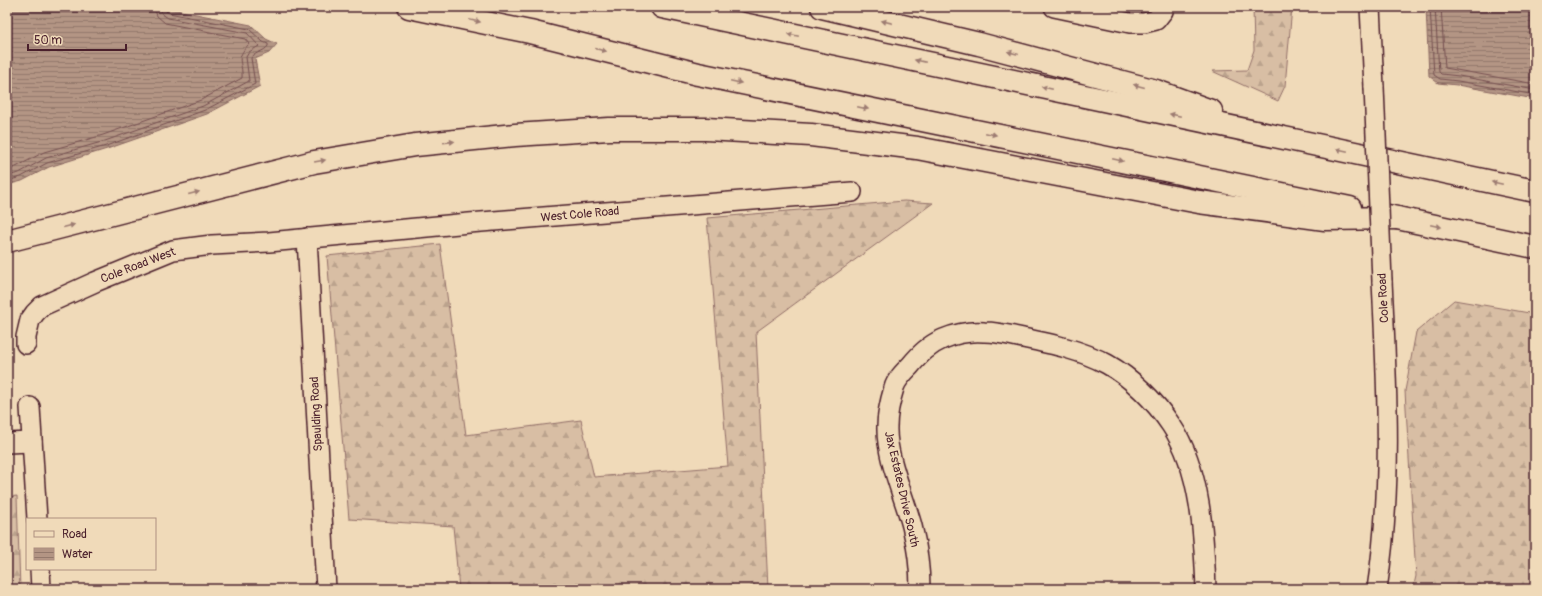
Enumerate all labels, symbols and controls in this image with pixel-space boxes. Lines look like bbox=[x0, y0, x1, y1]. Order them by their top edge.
one-way arrow bbox=[468, 18, 481, 24]
one-way arrow bbox=[881, 19, 893, 25]
scale bar bbox=[28, 26, 126, 52]
one-way arrow bbox=[787, 31, 799, 37]
text: 50 m bbox=[34, 33, 62, 48]
one-way arrow bbox=[595, 47, 607, 53]
one-way arrow bbox=[1007, 50, 1020, 56]
one-way arrow bbox=[914, 58, 926, 64]
one-way arrow bbox=[730, 79, 742, 85]
one-way arrow bbox=[1133, 83, 1145, 89]
one-way arrow bbox=[1041, 85, 1054, 91]
one-way arrow bbox=[857, 106, 869, 112]
one-way arrow bbox=[1169, 111, 1181, 117]
one-way arrow bbox=[985, 132, 997, 138]
one-way arrow bbox=[443, 138, 455, 145]
one-way arrow bbox=[1336, 147, 1348, 153]
one-way arrow bbox=[314, 158, 326, 164]
one-way arrow bbox=[1112, 158, 1124, 164]
one-way arrow bbox=[1491, 179, 1503, 185]
one-way arrow bbox=[188, 189, 200, 195]
street label: West Cole Road bbox=[540, 204, 620, 225]
one-way arrow bbox=[63, 223, 75, 229]
one-way arrow bbox=[1429, 224, 1442, 230]
street label: Cole Road West bbox=[99, 244, 178, 287]
street label: Cole Road bbox=[1375, 272, 1392, 323]
street label: Spaulding Road bbox=[307, 376, 326, 452]
street label: Jax Estates Drive South bbox=[881, 430, 922, 549]
legend bbox=[26, 518, 156, 570]
text: Road bbox=[62, 527, 87, 542]
text: Water bbox=[62, 547, 93, 562]

